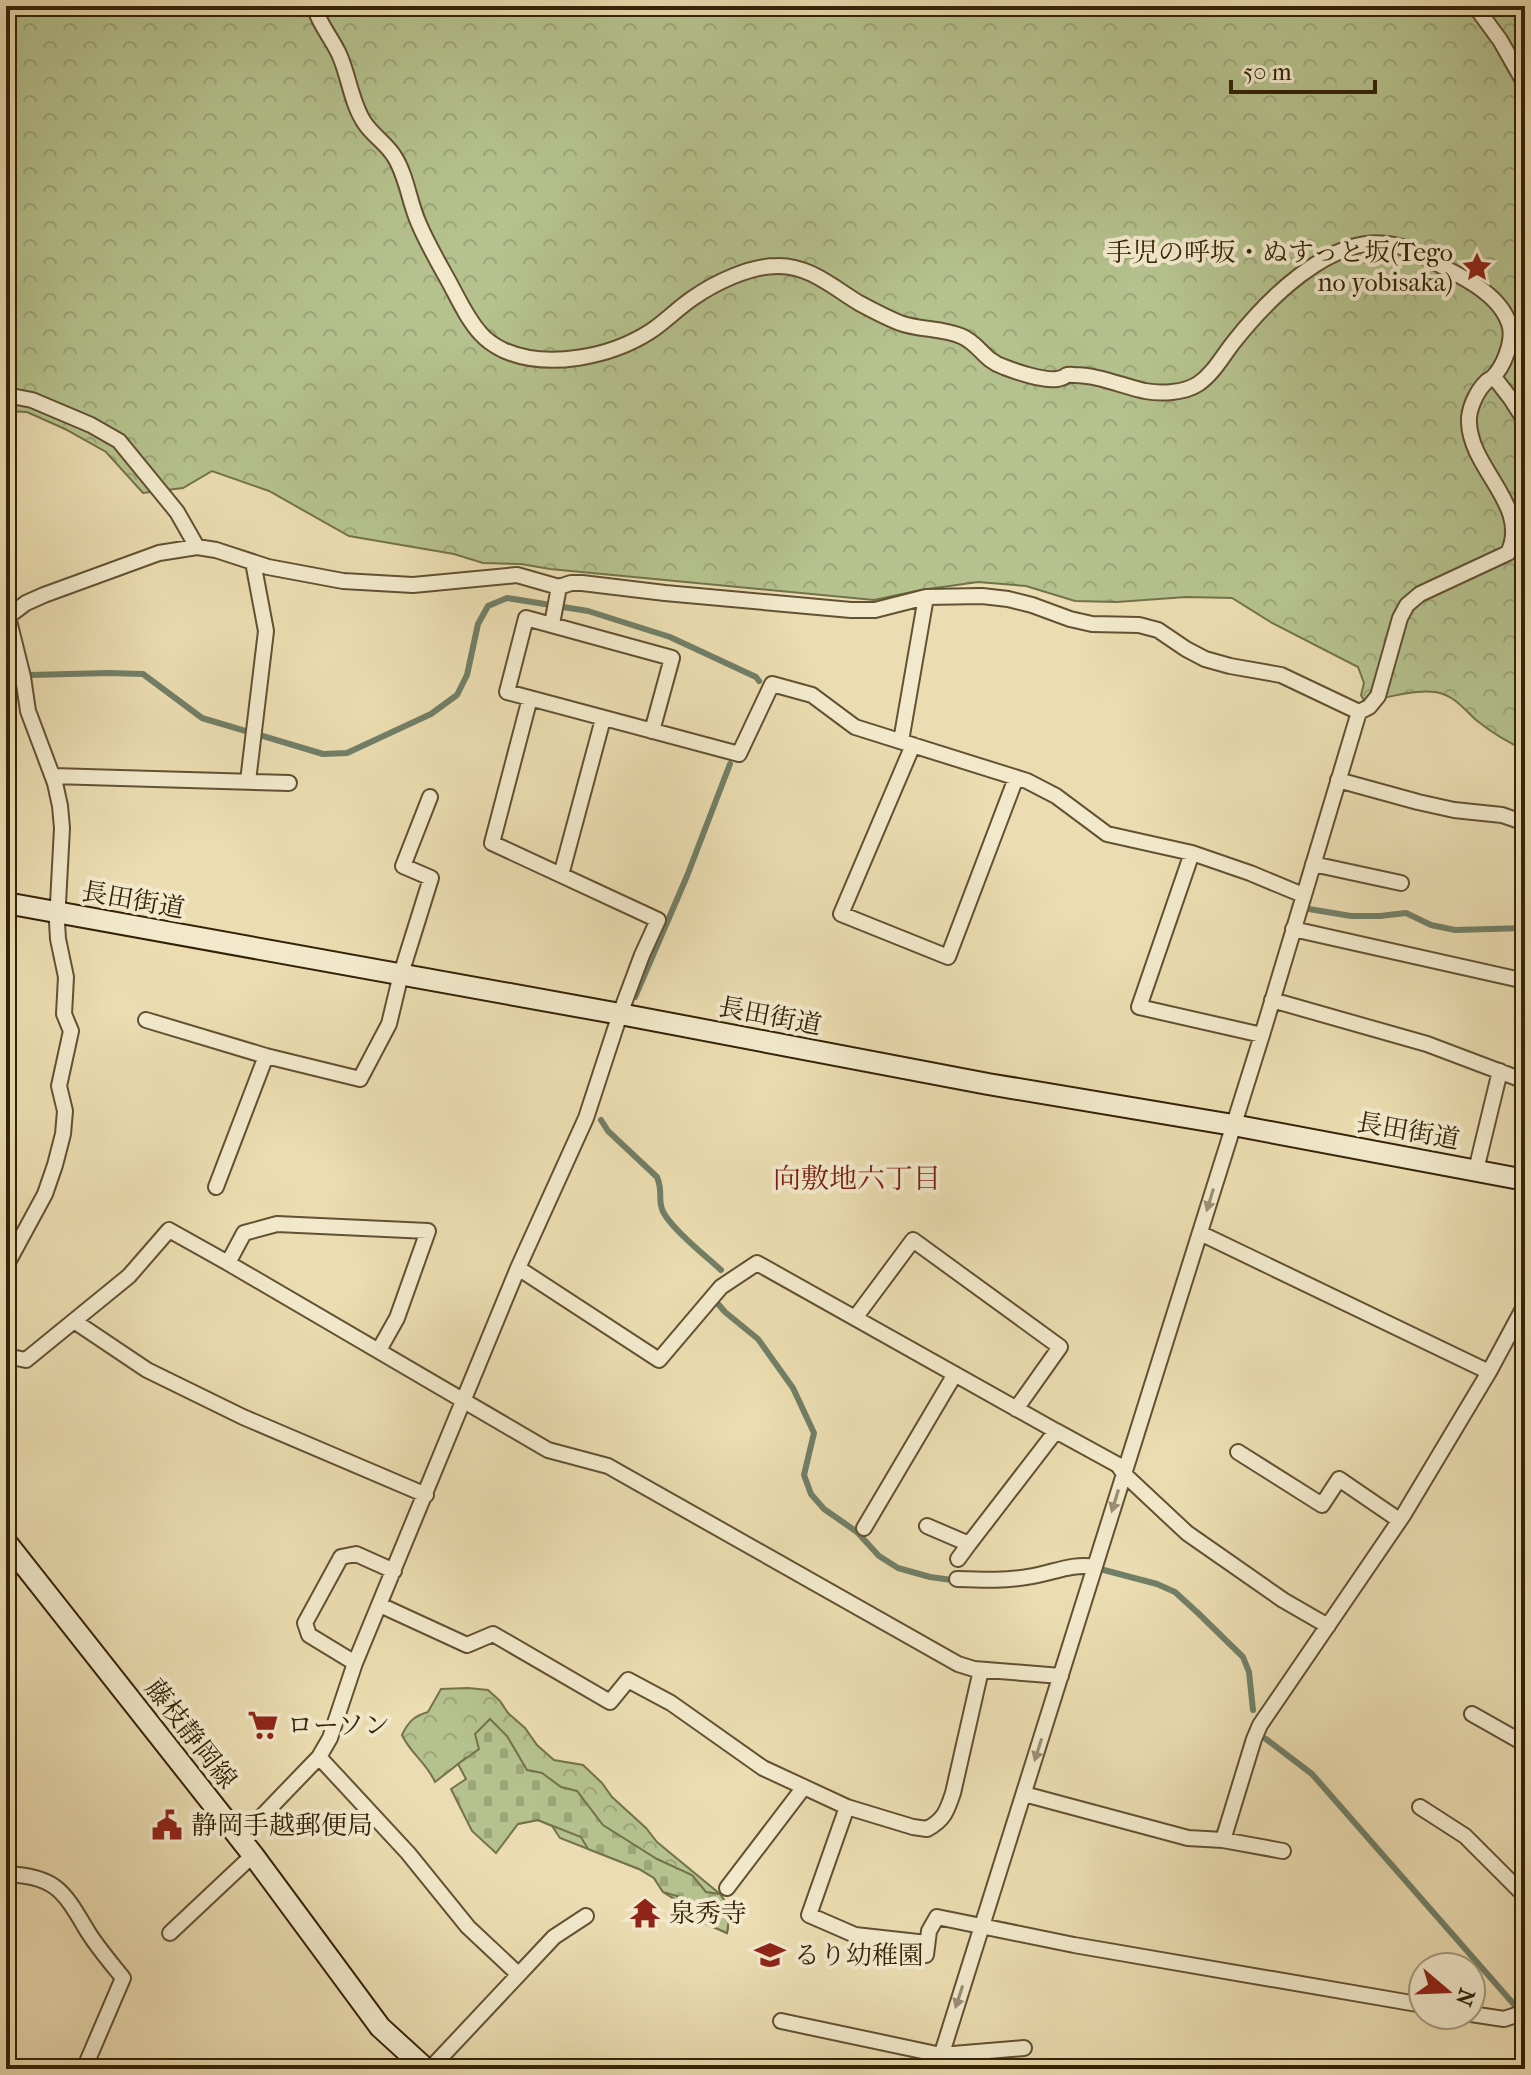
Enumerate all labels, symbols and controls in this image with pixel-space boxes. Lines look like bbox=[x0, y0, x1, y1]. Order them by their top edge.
scale bar bbox=[1231, 44, 1375, 94]
text: 50 m bbox=[1243, 58, 1292, 86]
place label: 手児の呼坂・ぬすっと坂(Tego no yobisaka) bbox=[1106, 237, 1453, 298]
place icon: 手児の呼坂・ぬすっと坂(Tego no yobisaka) bbox=[1460, 250, 1494, 284]
street label: 長田街道 bbox=[79, 876, 187, 924]
street label: 長田街道 bbox=[716, 991, 824, 1041]
street label: 長田街道 bbox=[1354, 1107, 1462, 1155]
district label: 向敷地六丁目 bbox=[773, 1162, 941, 1195]
one-way arrow bbox=[1204, 1188, 1216, 1212]
one-way arrow bbox=[1109, 1490, 1121, 1514]
street label: 藤枝静岡線 bbox=[139, 1673, 243, 1795]
supermarket icon: ローソン bbox=[246, 1708, 280, 1742]
place label: ローソン bbox=[287, 1710, 390, 1741]
one-way arrow bbox=[1031, 1738, 1044, 1762]
public building icon: 静岡手越郵便局 bbox=[150, 1808, 184, 1842]
place label: 静岡手越郵便局 bbox=[191, 1810, 373, 1841]
temple icon: 泉秀寺 bbox=[628, 1896, 662, 1930]
place label: 泉秀寺 bbox=[669, 1898, 747, 1929]
school or university icon: るり幼稚園 bbox=[753, 1938, 787, 1972]
place label: るり幼稚園 bbox=[794, 1940, 924, 1971]
north arrow bbox=[1407, 1951, 1487, 2031]
text: N bbox=[1450, 1985, 1480, 2010]
one-way arrow bbox=[953, 1986, 965, 2010]

